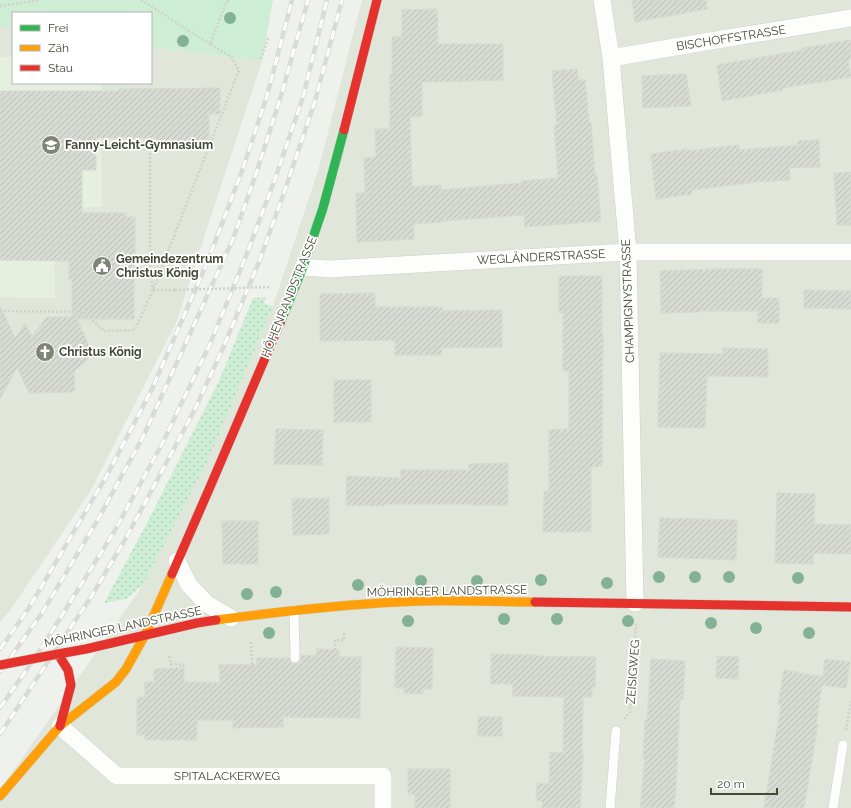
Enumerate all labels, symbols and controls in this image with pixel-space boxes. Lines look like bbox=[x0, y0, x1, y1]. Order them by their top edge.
legend bbox=[12, 12, 152, 84]
text: Frei bbox=[48, 21, 68, 35]
street label: BISCHOFFSTRASSE bbox=[675, 22, 787, 54]
text: Zäh bbox=[48, 41, 69, 55]
text: Stau bbox=[48, 61, 73, 75]
school or university icon: Fanny-Leicht-Gymnasium bbox=[40, 134, 62, 156]
place label: Fanny-Leicht-Gymnasium bbox=[65, 138, 213, 152]
street label: HÖHENRANDSTRASSE bbox=[258, 234, 320, 360]
street label: CHAMPIGNYSTRASSE bbox=[619, 239, 637, 363]
street label: WEGLÄNDERSTRASSE bbox=[476, 247, 606, 267]
place label: Gemeindezentrum Christus König bbox=[116, 252, 223, 280]
public building icon: Gemeindezentrum Christus König bbox=[91, 255, 113, 277]
church icon: Christus König bbox=[34, 341, 56, 363]
place label: Christus König bbox=[59, 345, 142, 359]
street label: MÖHRINGER LANDSTRASSE bbox=[367, 583, 527, 599]
street label: MÖHRINGER LANDSTRASSE bbox=[43, 603, 203, 651]
street label: ZEISIGWEG bbox=[624, 639, 642, 705]
street label: SPITALACKERWEG bbox=[174, 769, 280, 783]
scale bar bbox=[711, 770, 777, 796]
text: 20 m bbox=[717, 777, 745, 791]

